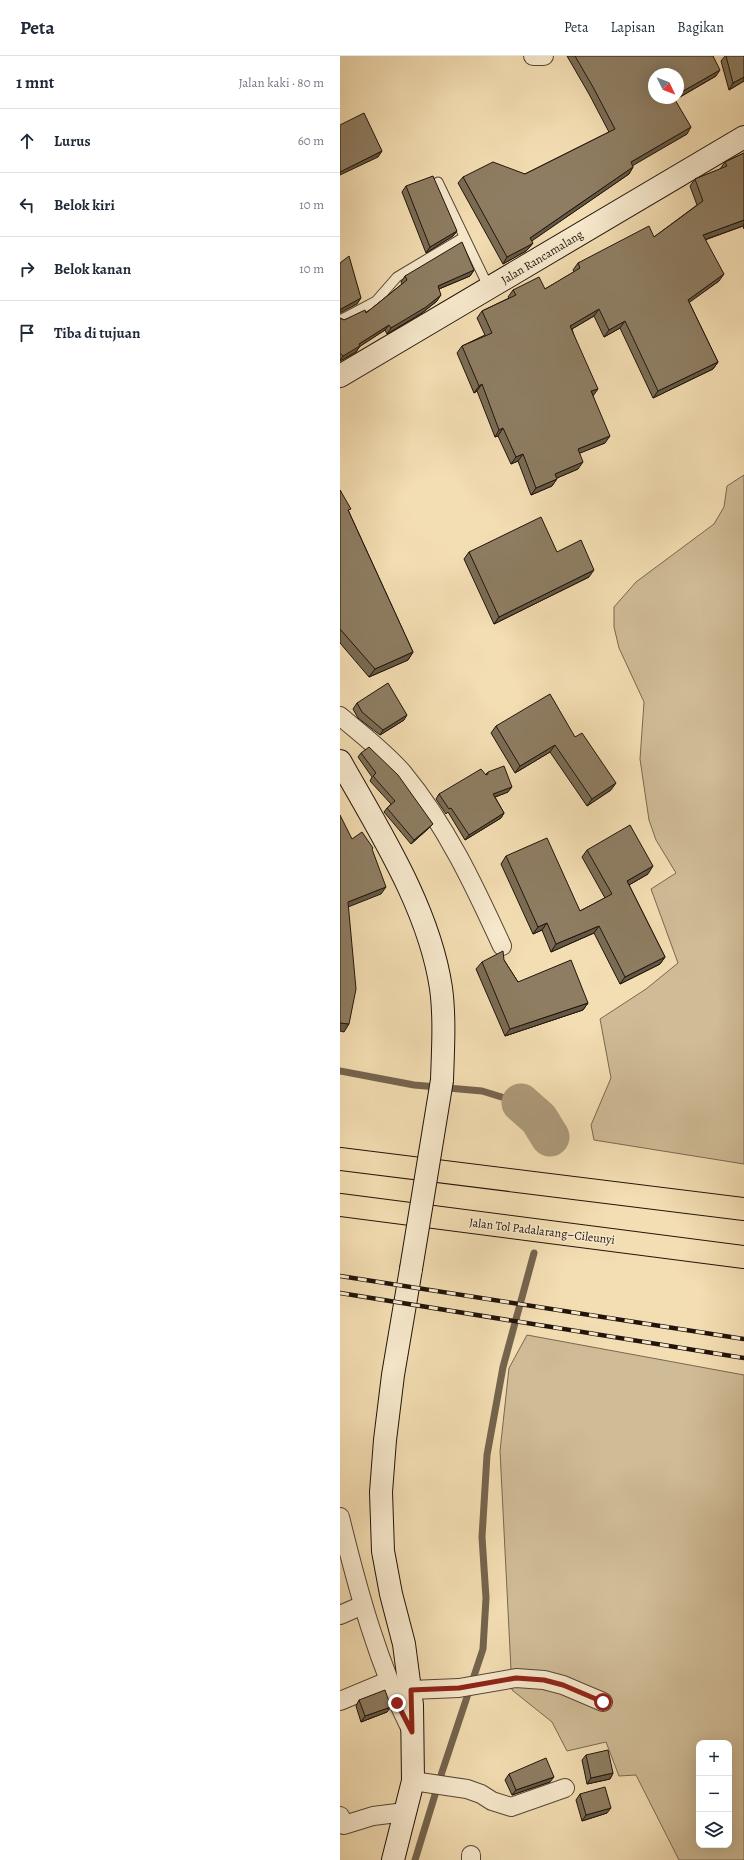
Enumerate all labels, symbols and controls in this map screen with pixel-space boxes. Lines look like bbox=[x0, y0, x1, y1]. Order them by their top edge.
text: Peta bbox=[20, 15, 55, 41]
text: Peta bbox=[564, 18, 588, 37]
text: Lapisan bbox=[610, 18, 655, 37]
text: Bagikan bbox=[677, 18, 724, 37]
north arrow bbox=[648, 68, 684, 104]
text: 1 mnt bbox=[16, 71, 55, 94]
text: Jalan kaki · 80 m bbox=[238, 74, 324, 91]
icon: ahead bbox=[16, 130, 38, 152]
text: Lurus bbox=[54, 131, 91, 151]
text: 60 m bbox=[298, 132, 324, 149]
icon: left bbox=[16, 194, 38, 216]
text: Belok kiri bbox=[54, 195, 115, 215]
text: 10 m bbox=[299, 196, 324, 213]
street label: Jalan Rancamalang bbox=[498, 226, 586, 288]
icon: right bbox=[16, 258, 38, 280]
text: Belok kanan bbox=[54, 259, 131, 279]
text: 10 m bbox=[299, 260, 324, 277]
icon: arrive bbox=[16, 322, 38, 344]
text: Tiba di tujuan bbox=[54, 323, 140, 343]
street label: Jalan Tol Padalarang–Cileunyi bbox=[468, 1214, 616, 1248]
route start bbox=[594, 1693, 612, 1711]
route end bbox=[388, 1694, 406, 1712]
map controls bbox=[696, 1740, 732, 1848]
button: + bbox=[696, 1740, 732, 1776]
button: − bbox=[696, 1776, 732, 1812]
button: layers bbox=[696, 1812, 732, 1848]

